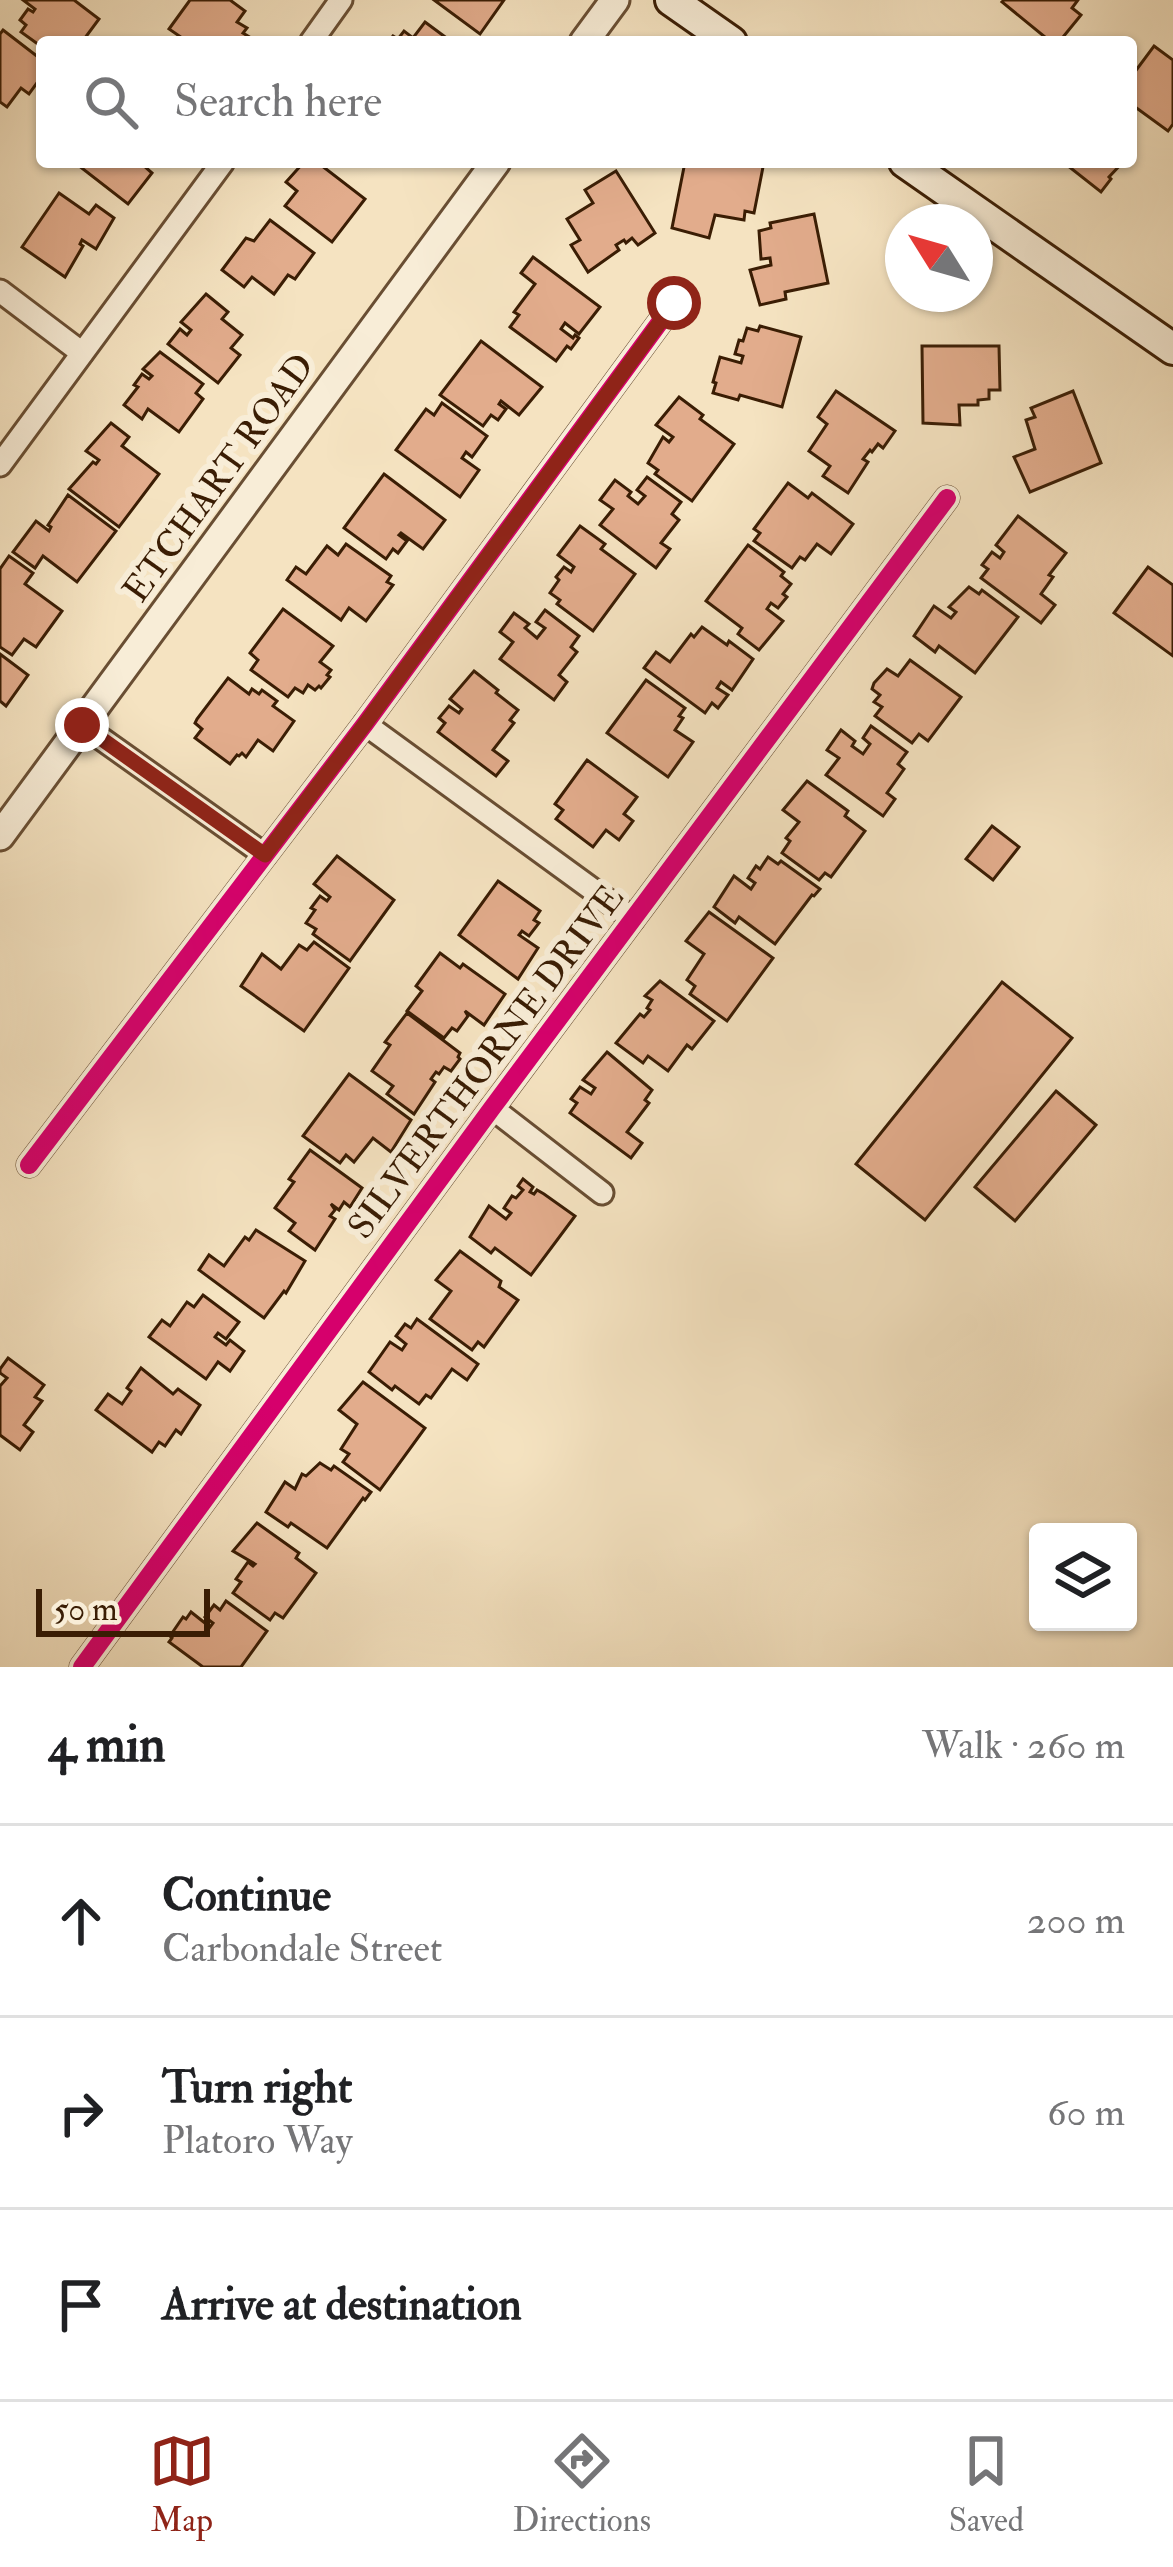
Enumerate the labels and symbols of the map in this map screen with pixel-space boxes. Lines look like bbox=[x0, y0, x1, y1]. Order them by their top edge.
north arrow bbox=[885, 204, 993, 312]
route start bbox=[647, 276, 701, 330]
street label: ETCHART ROAD bbox=[114, 345, 324, 611]
route end bbox=[55, 698, 109, 752]
street label: SILVERTHORNE DRIVE bbox=[338, 876, 634, 1248]
scale bar bbox=[36, 1583, 210, 1636]

